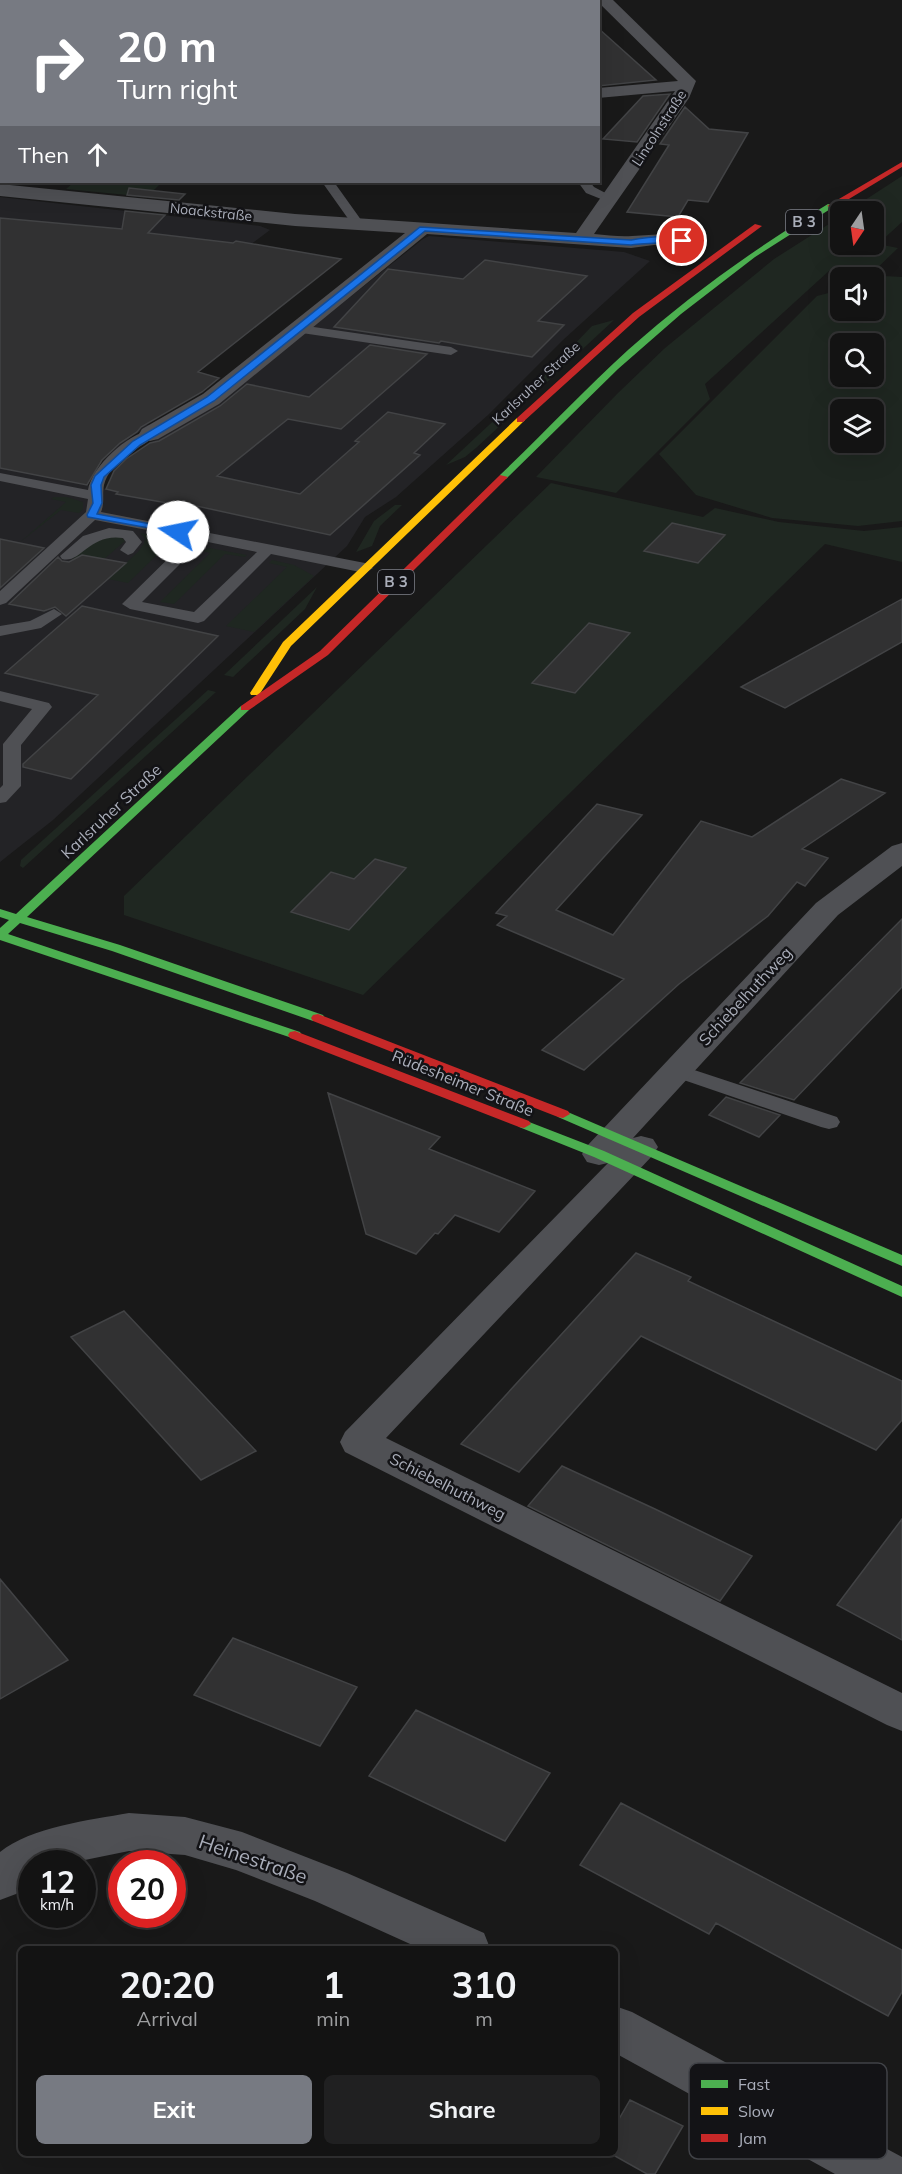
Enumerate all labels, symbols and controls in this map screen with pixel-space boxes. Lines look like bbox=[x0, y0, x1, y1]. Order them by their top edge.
text: 20 m bbox=[117, 20, 217, 73]
icon: right bbox=[18, 24, 96, 102]
text: Turn right bbox=[117, 72, 237, 106]
street label: Lincolnstraße bbox=[628, 87, 690, 169]
icon: ahead bbox=[81, 138, 114, 171]
text: Then bbox=[18, 141, 69, 169]
street label: Noackstraße bbox=[169, 199, 253, 225]
north arrow bbox=[830, 201, 884, 255]
map controls bbox=[830, 201, 884, 453]
road number: B 3 bbox=[786, 210, 822, 234]
pin bbox=[656, 215, 707, 266]
icon: arrive bbox=[665, 224, 698, 257]
button: sound bbox=[830, 267, 884, 321]
button: search bbox=[830, 333, 884, 387]
street label: Karlsruher Straße bbox=[488, 338, 584, 428]
button: layers bbox=[830, 399, 884, 453]
position arrow bbox=[146, 500, 210, 564]
road number: B 3 bbox=[378, 570, 414, 594]
street label: Karlsruher Straße bbox=[57, 759, 165, 863]
street label: Schiebelhuthweg bbox=[694, 943, 796, 1049]
street label: Rüdesheimer Straße bbox=[389, 1045, 537, 1121]
street label: Schiebelhuthweg bbox=[387, 1448, 509, 1524]
street label: Heinestraße bbox=[196, 1828, 311, 1889]
speed limit sign: 20 bbox=[108, 1850, 186, 1928]
text: 12 bbox=[39, 1863, 75, 1901]
text: km/h bbox=[40, 1895, 74, 1914]
text: 20:20 bbox=[119, 1962, 215, 2007]
text: 1 bbox=[322, 1962, 344, 2007]
text: 310 bbox=[452, 1962, 517, 2007]
text: Arrival bbox=[137, 2006, 198, 2031]
text: min bbox=[316, 2006, 350, 2031]
text: m bbox=[475, 2006, 493, 2031]
legend bbox=[689, 2063, 887, 2159]
text: Fast bbox=[738, 2074, 770, 2094]
button: Exit bbox=[36, 2075, 312, 2144]
button: Share bbox=[324, 2075, 600, 2144]
text: Slow bbox=[738, 2101, 775, 2121]
text: Jam bbox=[738, 2128, 767, 2148]

